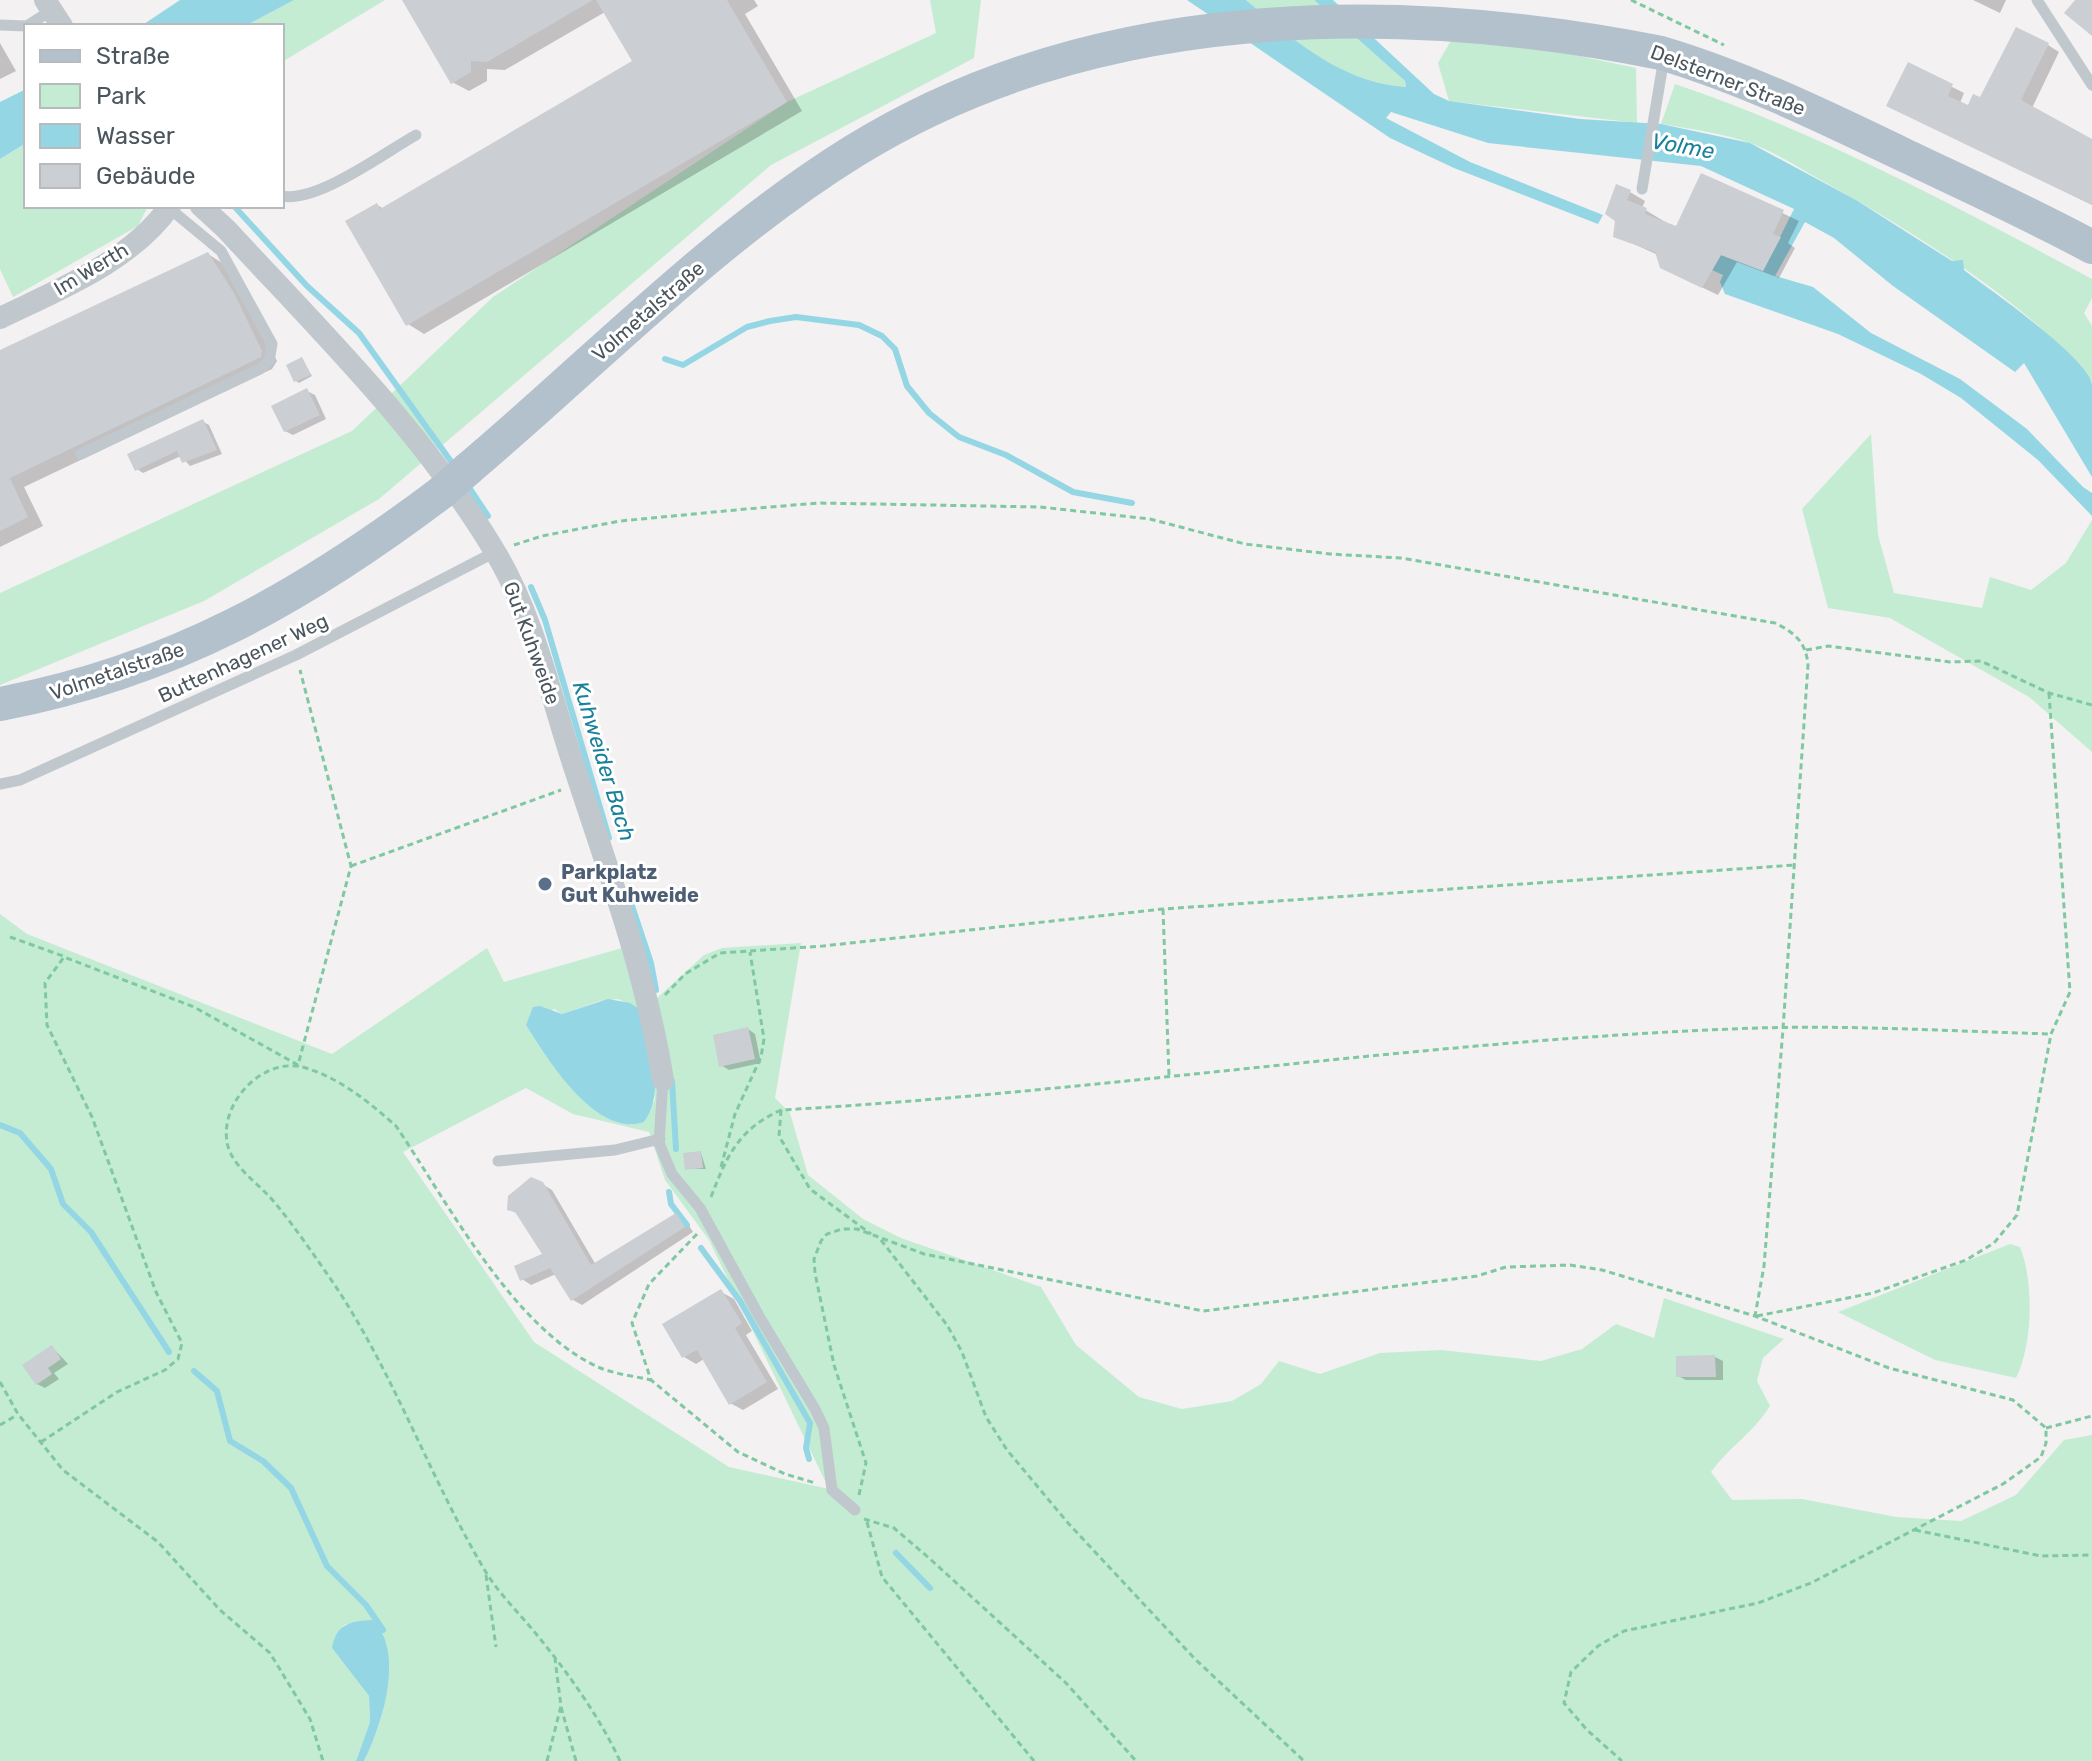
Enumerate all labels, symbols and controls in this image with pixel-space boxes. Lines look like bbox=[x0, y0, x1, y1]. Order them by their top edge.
legend bbox=[24, 24, 284, 208]
street label: Delsterner Straße bbox=[1647, 39, 1809, 121]
text: Straße bbox=[96, 42, 170, 70]
text: Park bbox=[96, 82, 147, 110]
text: Wasser bbox=[96, 122, 175, 150]
water label: Volme bbox=[1650, 127, 1716, 165]
text: Gebäude bbox=[96, 162, 195, 190]
street label: Im Werth bbox=[50, 238, 132, 300]
street label: Volmetalstraße bbox=[587, 256, 709, 366]
street label: Gut Kuhweide bbox=[499, 578, 565, 708]
street label: Buttenhagener Weg bbox=[154, 608, 332, 708]
street label: Volmetalstraße bbox=[47, 637, 187, 705]
water label: Kuhweider Bach bbox=[567, 678, 641, 844]
place label: Parkplatz Gut Kuhweide bbox=[561, 860, 699, 907]
marker: Parkplatz Gut Kuhweide bbox=[536, 875, 554, 893]

